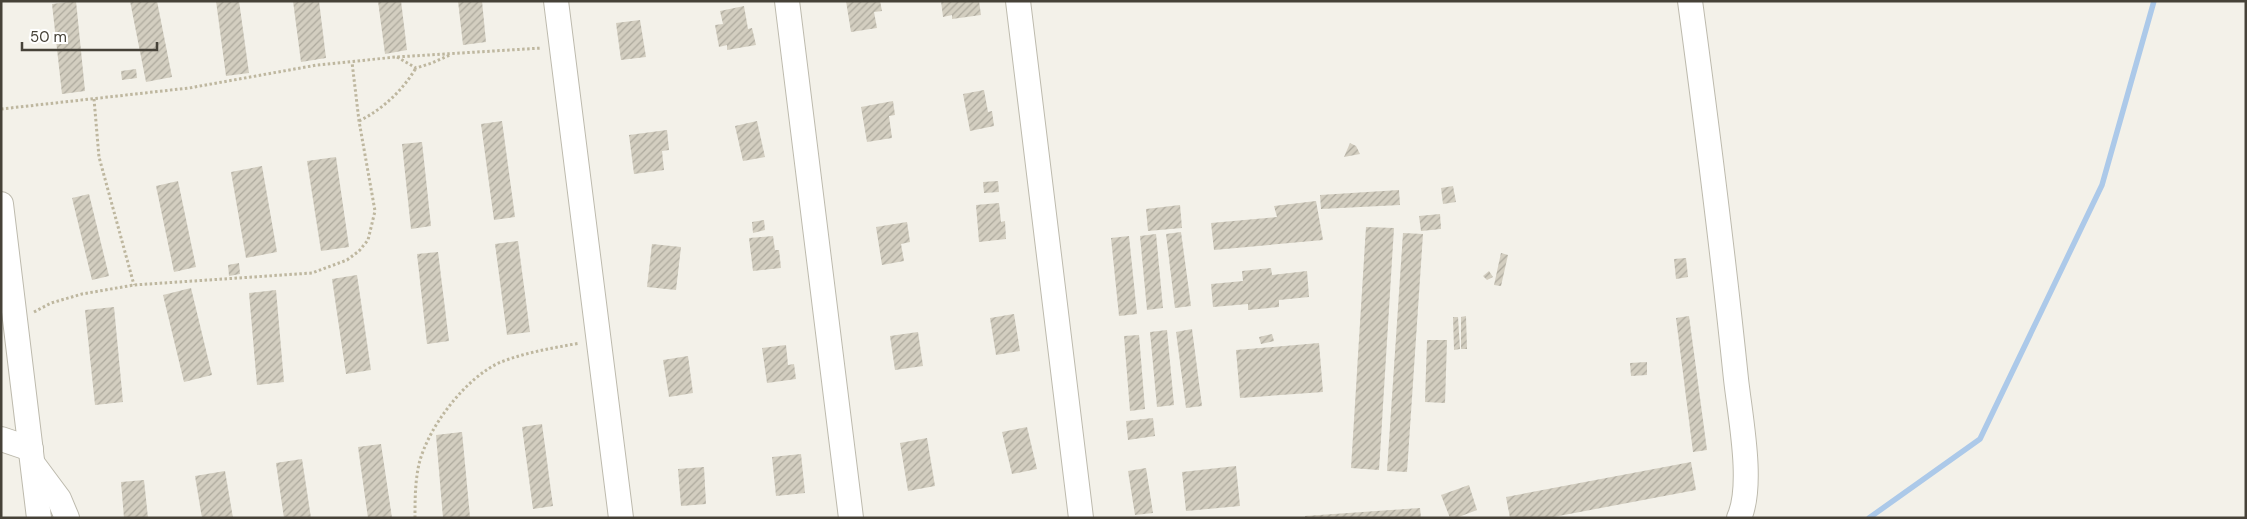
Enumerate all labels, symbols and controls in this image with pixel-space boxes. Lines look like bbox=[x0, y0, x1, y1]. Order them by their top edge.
scale bar bbox=[22, 20, 158, 52]
text: 50 m bbox=[30, 27, 67, 47]

